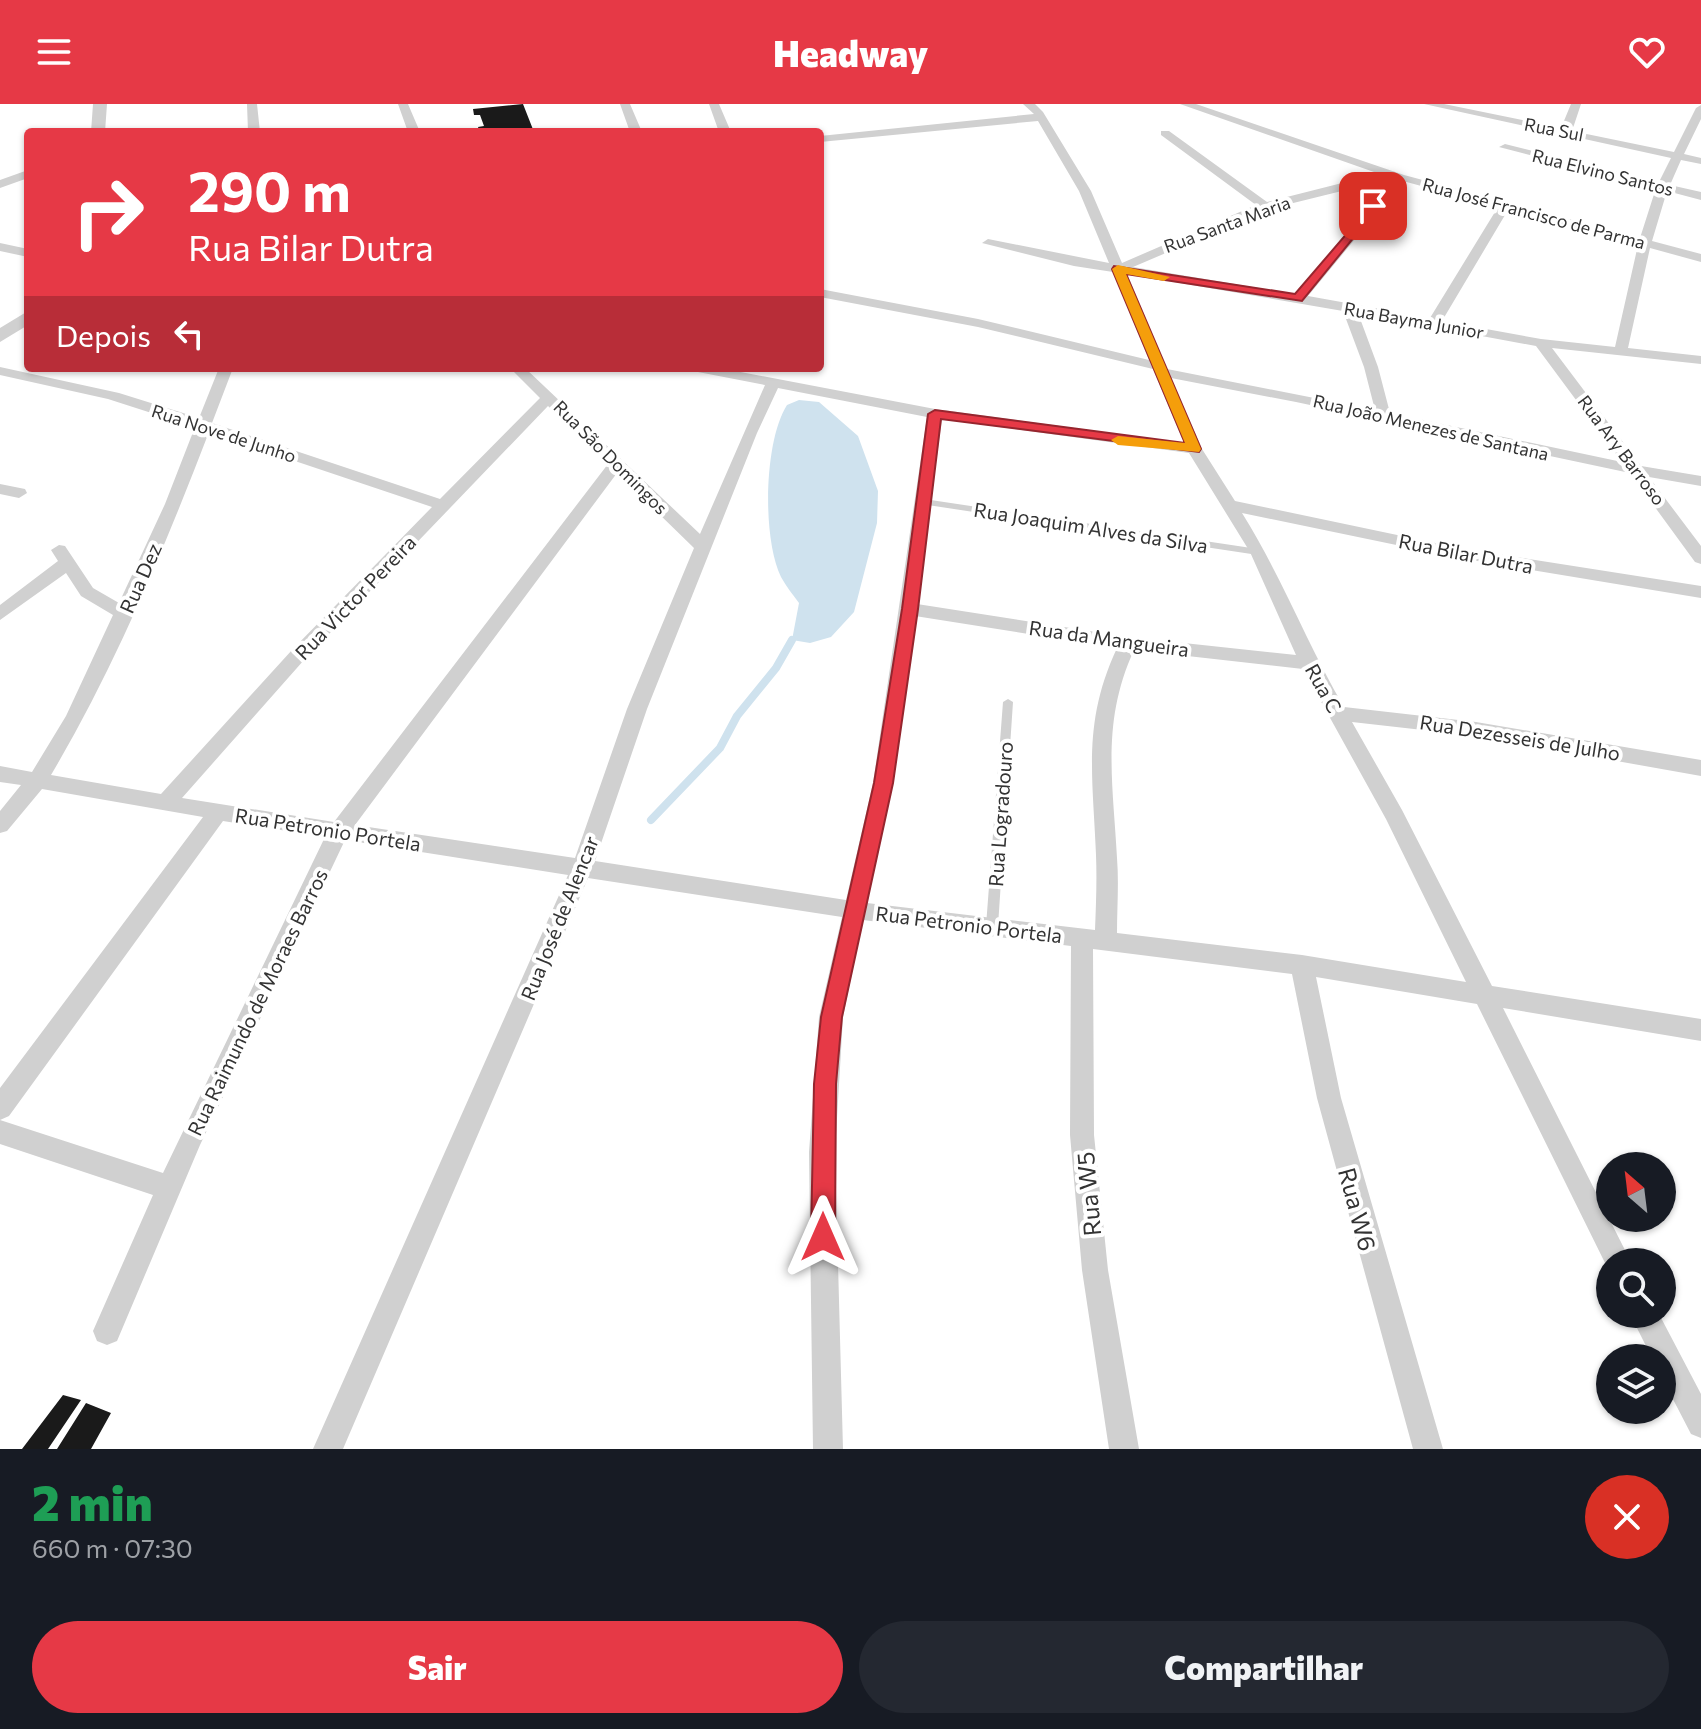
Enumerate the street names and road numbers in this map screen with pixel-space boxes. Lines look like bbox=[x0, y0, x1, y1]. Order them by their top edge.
street label: Rua Sul bbox=[1522, 112, 1586, 146]
street label: Rua Elvino Santos bbox=[1530, 144, 1676, 200]
street label: Rua José Francisco de Parma bbox=[1420, 173, 1648, 253]
street label: Rua Santa Maria bbox=[1161, 191, 1293, 257]
street label: Rua Bayma Junior bbox=[1342, 297, 1486, 343]
street label: Rua João Menezes de Santana bbox=[1311, 389, 1551, 465]
street label: Rua Ary Barroso bbox=[1574, 391, 1670, 509]
street label: Rua São Domingos bbox=[549, 395, 673, 519]
street label: Rua Nove de Junho bbox=[149, 399, 299, 467]
street label: Rua Joaquim Alves da Silva bbox=[972, 497, 1210, 557]
street label: Rua Bilar Dutra bbox=[1397, 528, 1535, 578]
street label: Rua Victor Pereira bbox=[290, 530, 420, 664]
street label: Rua Dez bbox=[114, 539, 166, 617]
street label: Rua da Mangueira bbox=[1027, 615, 1191, 661]
street label: Rua C bbox=[1301, 659, 1347, 717]
street label: Rua Dezesseis de Julho bbox=[1418, 709, 1622, 765]
street label: Rua Logradouro bbox=[983, 741, 1017, 887]
street label: Rua Petronio Portela bbox=[233, 802, 423, 856]
street label: Rua José de Alencar bbox=[515, 832, 603, 1004]
street label: Rua Raimundo de Moraes Barros bbox=[182, 865, 332, 1139]
street label: Rua Petronio Portela bbox=[874, 901, 1064, 947]
street label: Rua W5 bbox=[1070, 1151, 1106, 1237]
street label: Rua W6 bbox=[1333, 1164, 1383, 1254]

